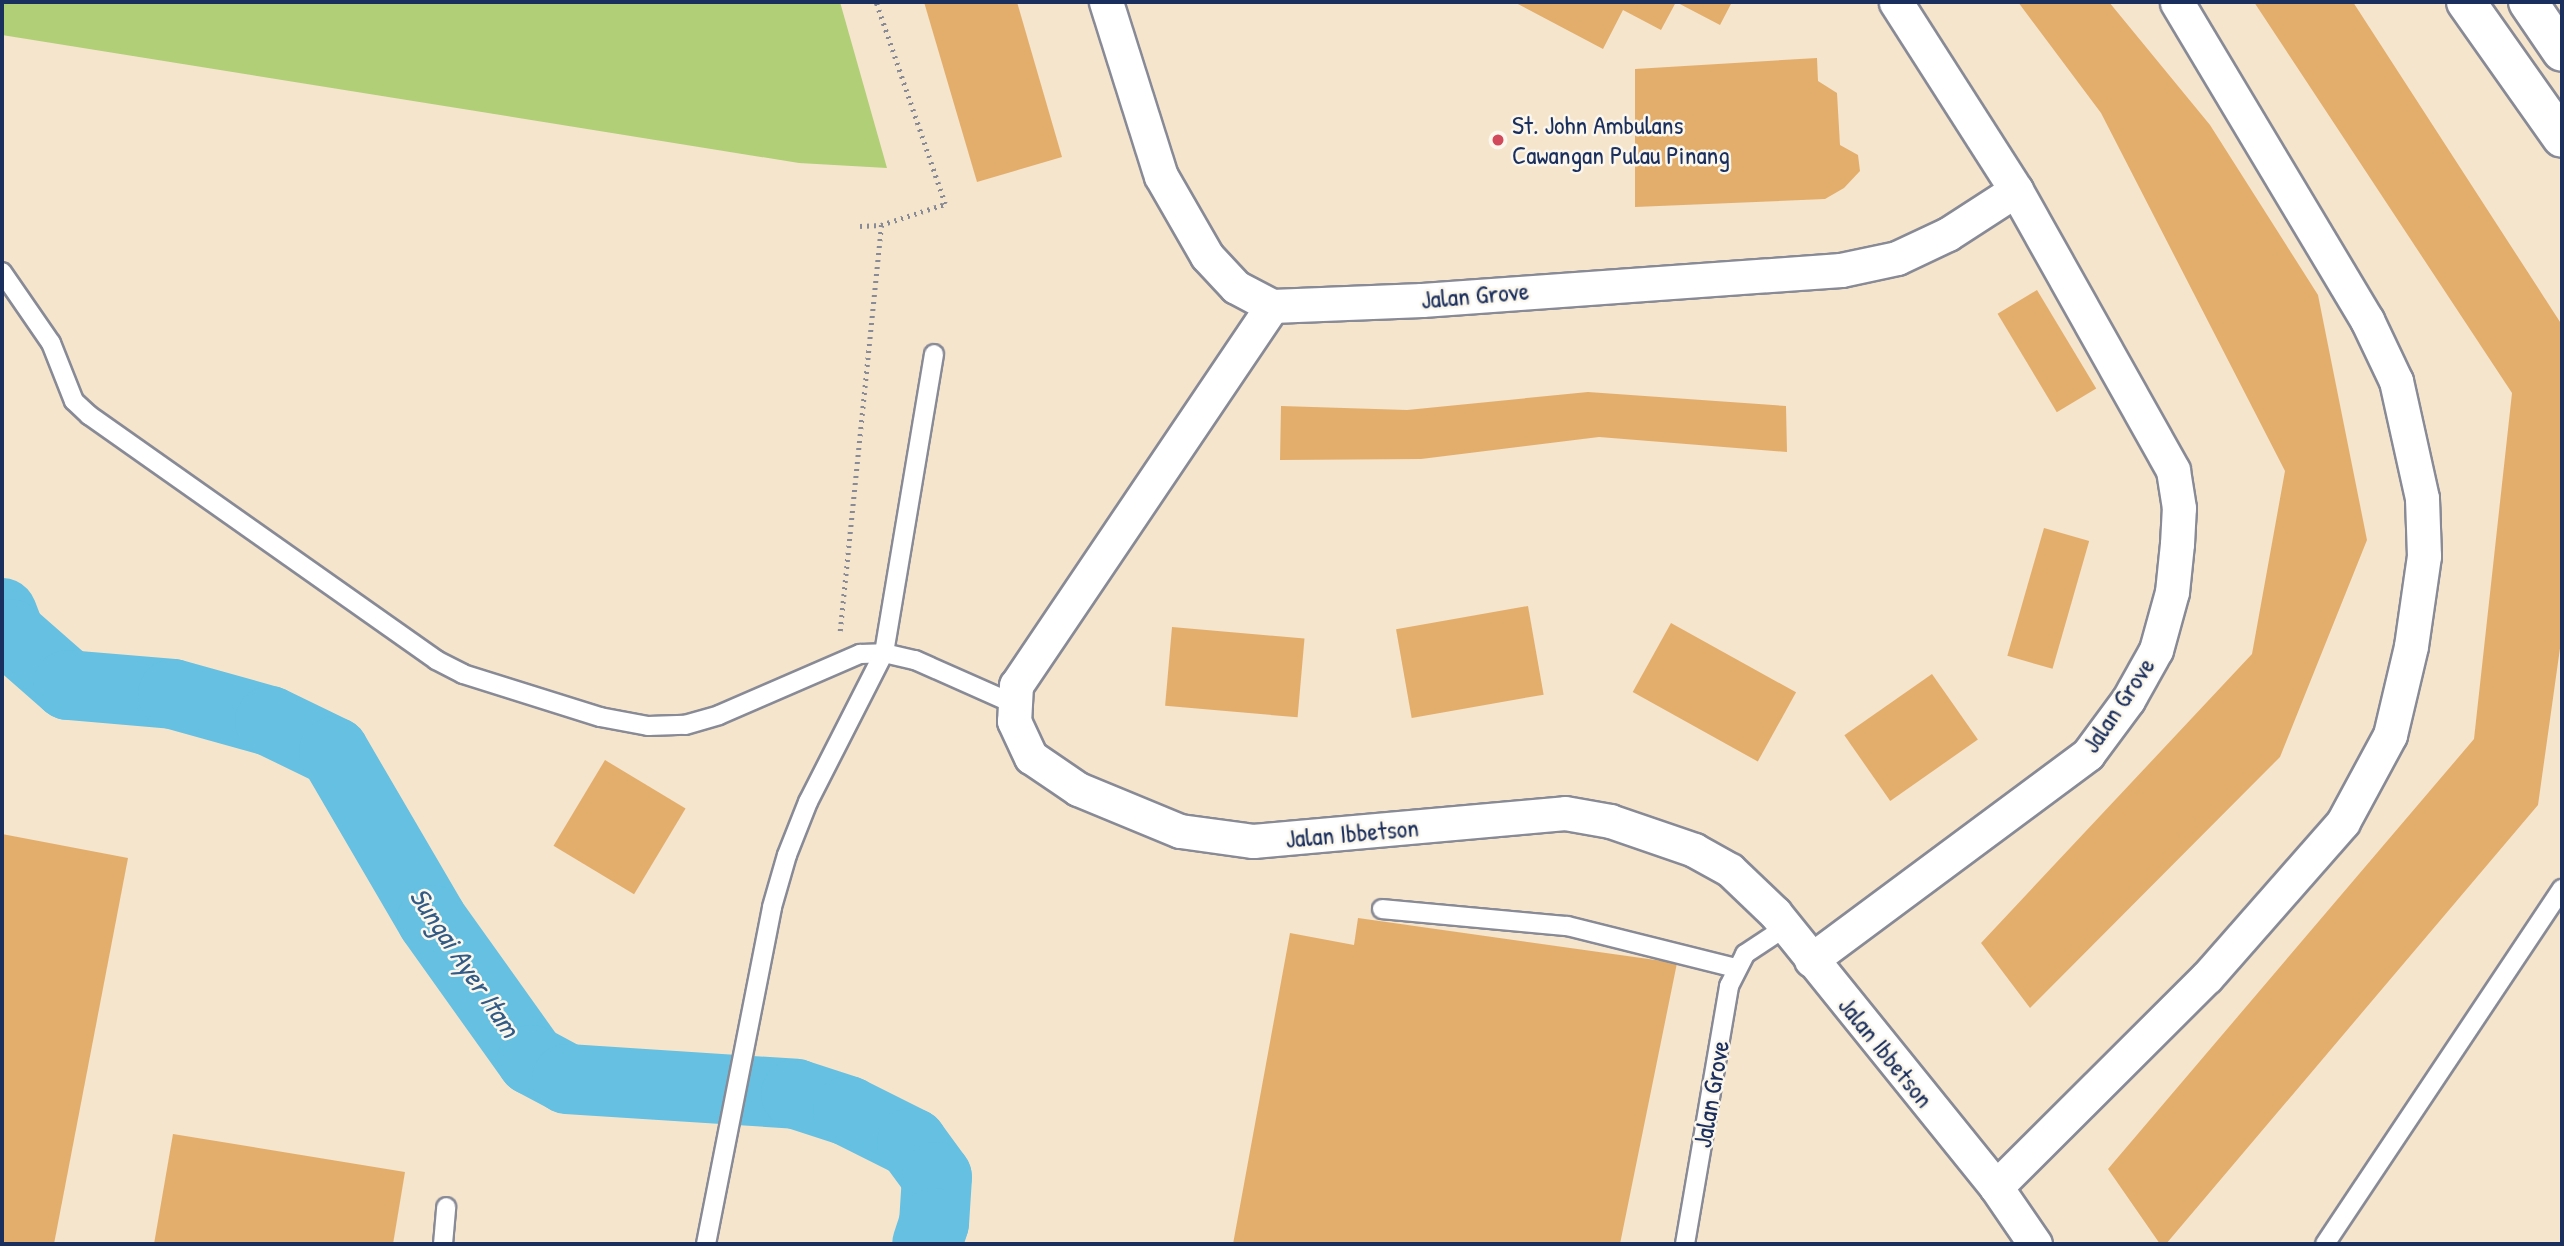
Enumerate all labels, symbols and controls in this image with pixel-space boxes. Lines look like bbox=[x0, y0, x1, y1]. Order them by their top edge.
place label: St. John Ambulans Cawangan Pulau Pinang bbox=[1512, 109, 1730, 170]
marker: St. John Ambulans Cawangan Pulau Pinang bbox=[1490, 132, 1506, 148]
street label: Jalan Grove bbox=[1420, 275, 1530, 315]
street label: Jalan Grove bbox=[2075, 651, 2161, 759]
street label: Jalan Ibbetson bbox=[1284, 812, 1420, 854]
water label: Sungai Ayer Itam bbox=[403, 881, 527, 1043]
street label: Jalan Ibbetson bbox=[1832, 990, 1940, 1114]
street label: Jalan Grove bbox=[1686, 1038, 1736, 1150]

